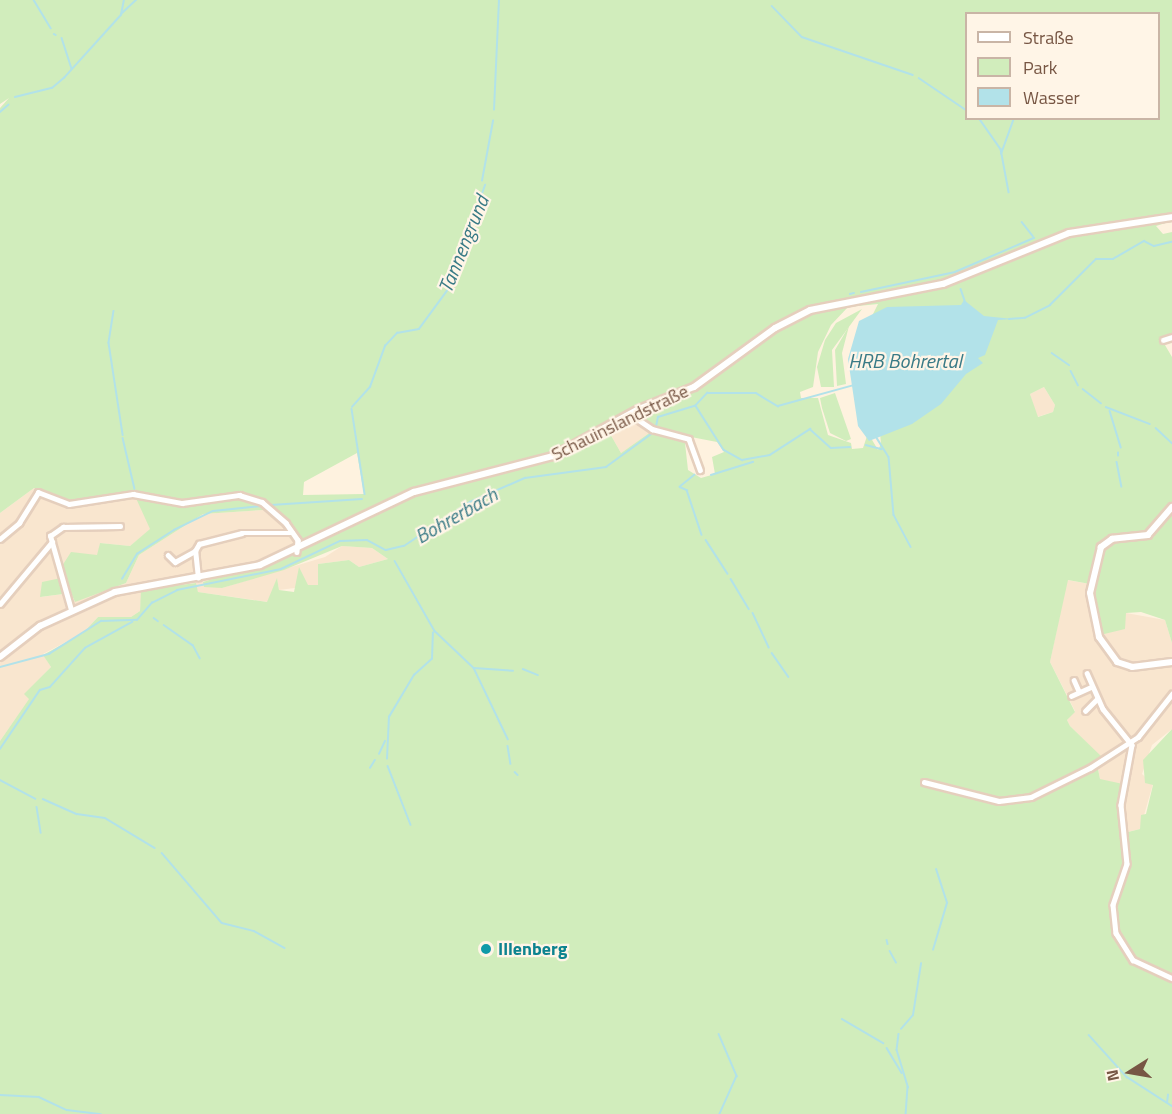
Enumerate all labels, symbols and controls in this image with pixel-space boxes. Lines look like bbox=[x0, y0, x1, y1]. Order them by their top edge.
legend bbox=[965, 12, 1160, 120]
text: Straße bbox=[1023, 24, 1074, 51]
text: Park bbox=[1023, 54, 1057, 81]
text: Wasser bbox=[1023, 84, 1080, 111]
water label: Tannengrund bbox=[433, 192, 493, 296]
water label: HRB Bohrertal bbox=[848, 348, 962, 372]
street label: Schauinslandstraße bbox=[548, 381, 692, 465]
water label: Bohrerbach bbox=[411, 482, 501, 548]
place label: Illenberg bbox=[498, 938, 567, 960]
marker: Illenberg bbox=[479, 942, 493, 956]
north arrow bbox=[1100, 1042, 1160, 1102]
text: N bbox=[1099, 1068, 1125, 1083]

